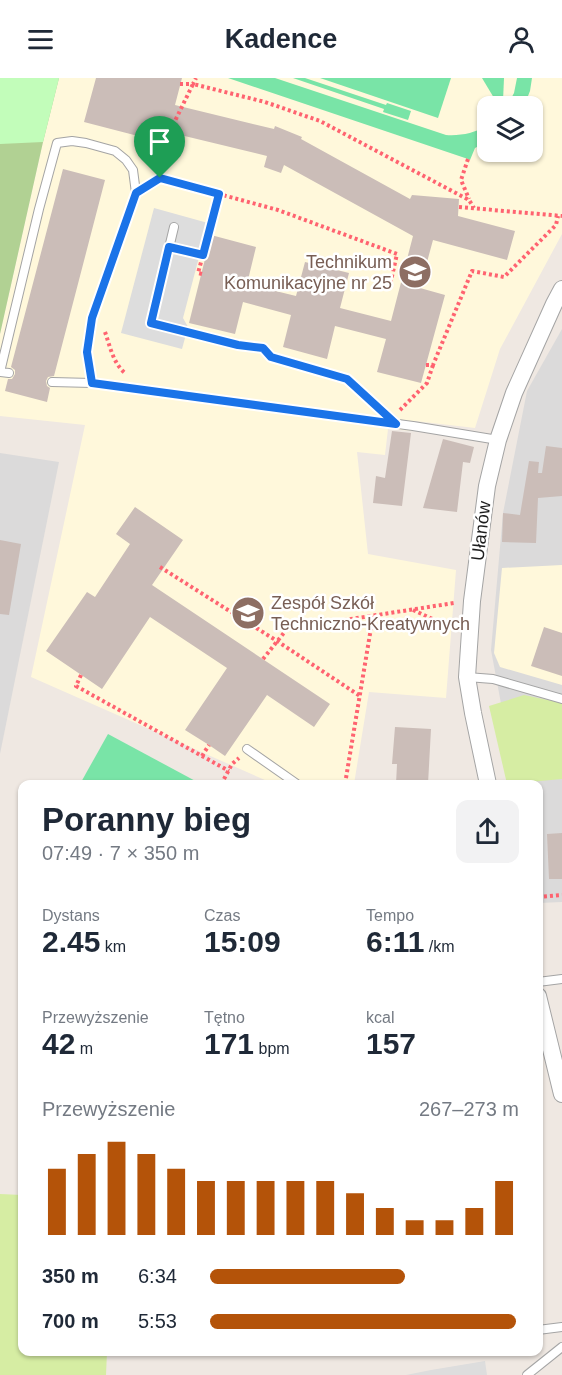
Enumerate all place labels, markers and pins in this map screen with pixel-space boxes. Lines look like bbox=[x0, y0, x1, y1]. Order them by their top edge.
pin bbox=[134, 116, 185, 178]
place label: Technikum Komunikacyjne nr 25 bbox=[224, 252, 392, 293]
school or university icon: Technikum Komunikacyjne nr 25 bbox=[397, 254, 433, 290]
place label: Zespół Szkół Techniczno-Kreatywnych bbox=[271, 593, 470, 634]
school or university icon: Zespół Szkół Techniczno-Kreatywnych bbox=[230, 595, 266, 631]

